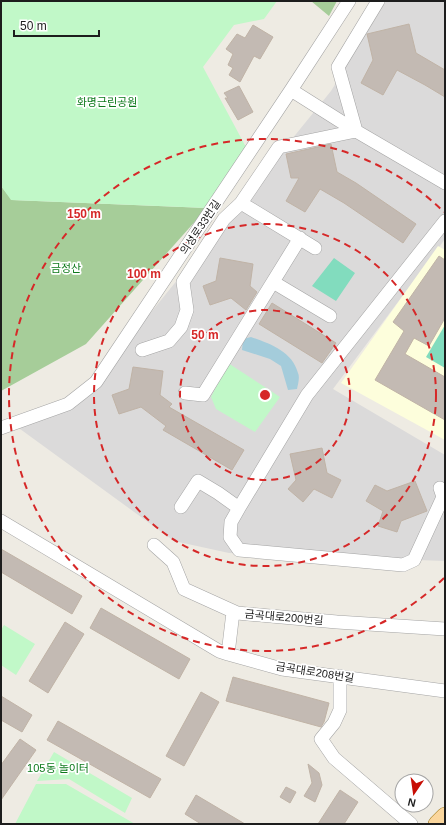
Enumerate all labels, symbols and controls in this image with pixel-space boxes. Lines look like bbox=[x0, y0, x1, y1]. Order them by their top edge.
scale bar bbox=[14, 12, 99, 38]
text: 50 m bbox=[20, 19, 47, 33]
park label: 화명근린공원 bbox=[77, 96, 137, 108]
street label: 의성로33번길 bbox=[177, 198, 223, 256]
text: 150 m bbox=[67, 207, 101, 221]
park label: 금정산 bbox=[51, 262, 81, 274]
text: 100 m bbox=[127, 267, 161, 281]
text: 50 m bbox=[191, 328, 219, 342]
centre of rings bbox=[258, 388, 272, 402]
street label: 금곡대로200번길 bbox=[244, 608, 324, 626]
street label: 금곡대로208번길 bbox=[275, 660, 355, 684]
park label: 105동 놀이터 bbox=[27, 762, 89, 774]
north arrow bbox=[394, 773, 434, 813]
text: N bbox=[406, 796, 417, 809]

